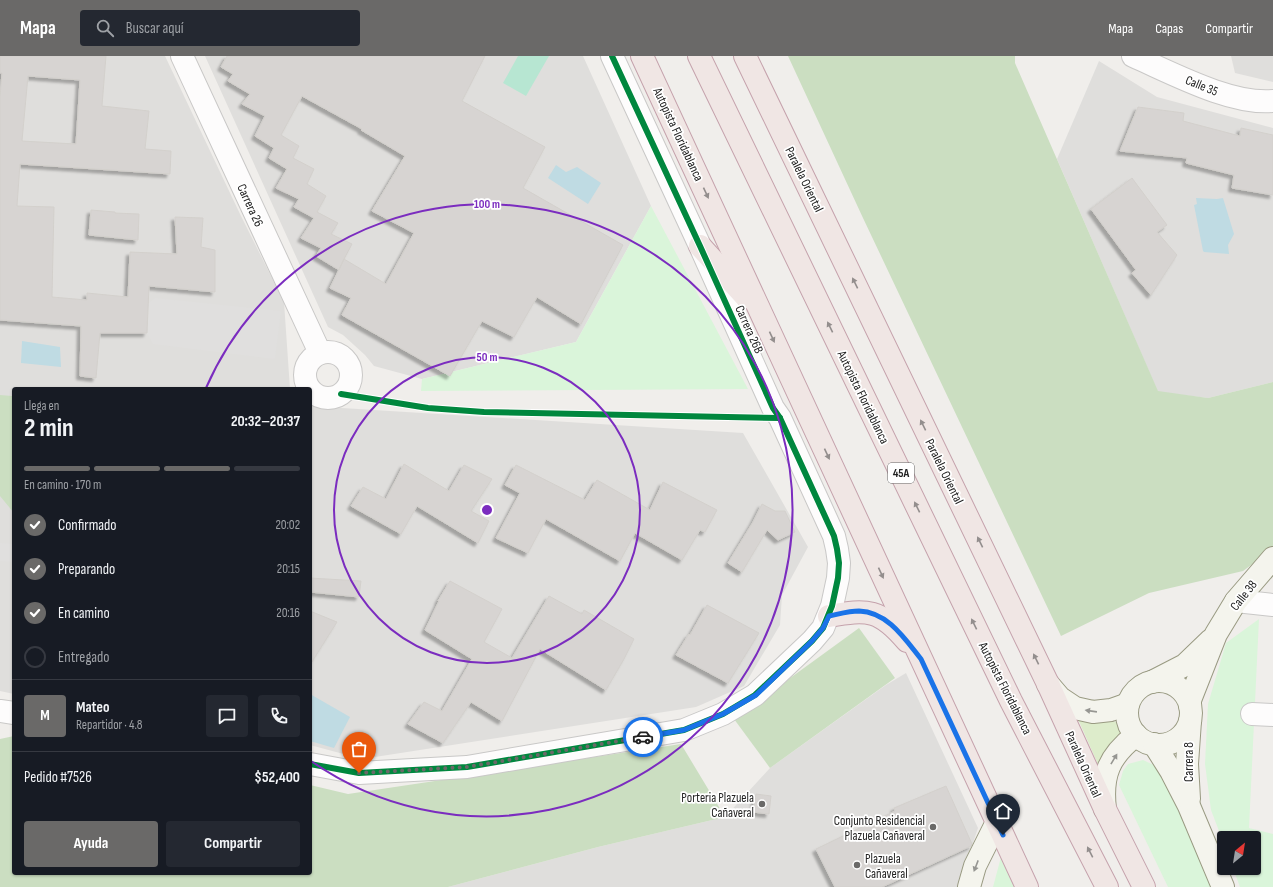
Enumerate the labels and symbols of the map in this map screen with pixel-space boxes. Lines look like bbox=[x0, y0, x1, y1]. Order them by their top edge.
street label: Calle 35 bbox=[1183, 72, 1220, 100]
street label: Autopista Floridablanca bbox=[649, 84, 707, 184]
street label: Paralela Oriental bbox=[781, 144, 827, 215]
street label: Carrera 26 bbox=[233, 182, 267, 230]
one-way arrow bbox=[703, 187, 709, 199]
text: 100 m bbox=[474, 197, 500, 212]
one-way arrow bbox=[852, 277, 858, 288]
street label: Carrera 26B bbox=[731, 303, 767, 356]
one-way arrow bbox=[827, 321, 833, 332]
one-way arrow bbox=[769, 331, 775, 342]
street label: Autopista Floridablanca bbox=[833, 347, 893, 447]
text: 50 m bbox=[477, 350, 497, 365]
one-way arrow bbox=[920, 419, 926, 431]
street label: Paralela Oriental bbox=[921, 436, 967, 507]
one-way arrow bbox=[824, 449, 830, 460]
road number: 45A bbox=[888, 463, 914, 483]
one-way arrow bbox=[914, 501, 920, 513]
centre of rings bbox=[480, 503, 494, 517]
one-way arrow bbox=[977, 537, 983, 548]
one-way arrow bbox=[878, 567, 884, 578]
street label: Calle 38 bbox=[1227, 577, 1261, 614]
one-way arrow bbox=[971, 618, 977, 630]
street label: Autopista Floridablanca bbox=[974, 639, 1035, 737]
one-way arrow bbox=[1033, 654, 1039, 665]
one-way arrow bbox=[1085, 708, 1097, 714]
courier bbox=[623, 717, 663, 757]
street label: Paralela Oriental bbox=[1061, 729, 1105, 800]
pin bbox=[342, 732, 376, 773]
street label: Carrera 8 bbox=[1181, 742, 1197, 782]
one-way arrow bbox=[1110, 753, 1118, 764]
place label: Porteria Plazuela Cañaveral bbox=[681, 790, 754, 821]
pin bbox=[986, 794, 1020, 835]
marker: Porteria Plazuela Cañaveral bbox=[757, 799, 767, 809]
place label: Conjunto Residencial Plazuela Cañaveral bbox=[834, 813, 925, 844]
marker: Conjunto Residencial Plazuela Cañaveral bbox=[928, 822, 938, 832]
north arrow bbox=[1217, 831, 1261, 875]
one-way arrow bbox=[1086, 846, 1093, 858]
place label: Plazuela Cañaveral bbox=[865, 851, 908, 882]
marker: Plazuela Cañaveral bbox=[852, 860, 862, 870]
one-way arrow bbox=[972, 861, 978, 873]

